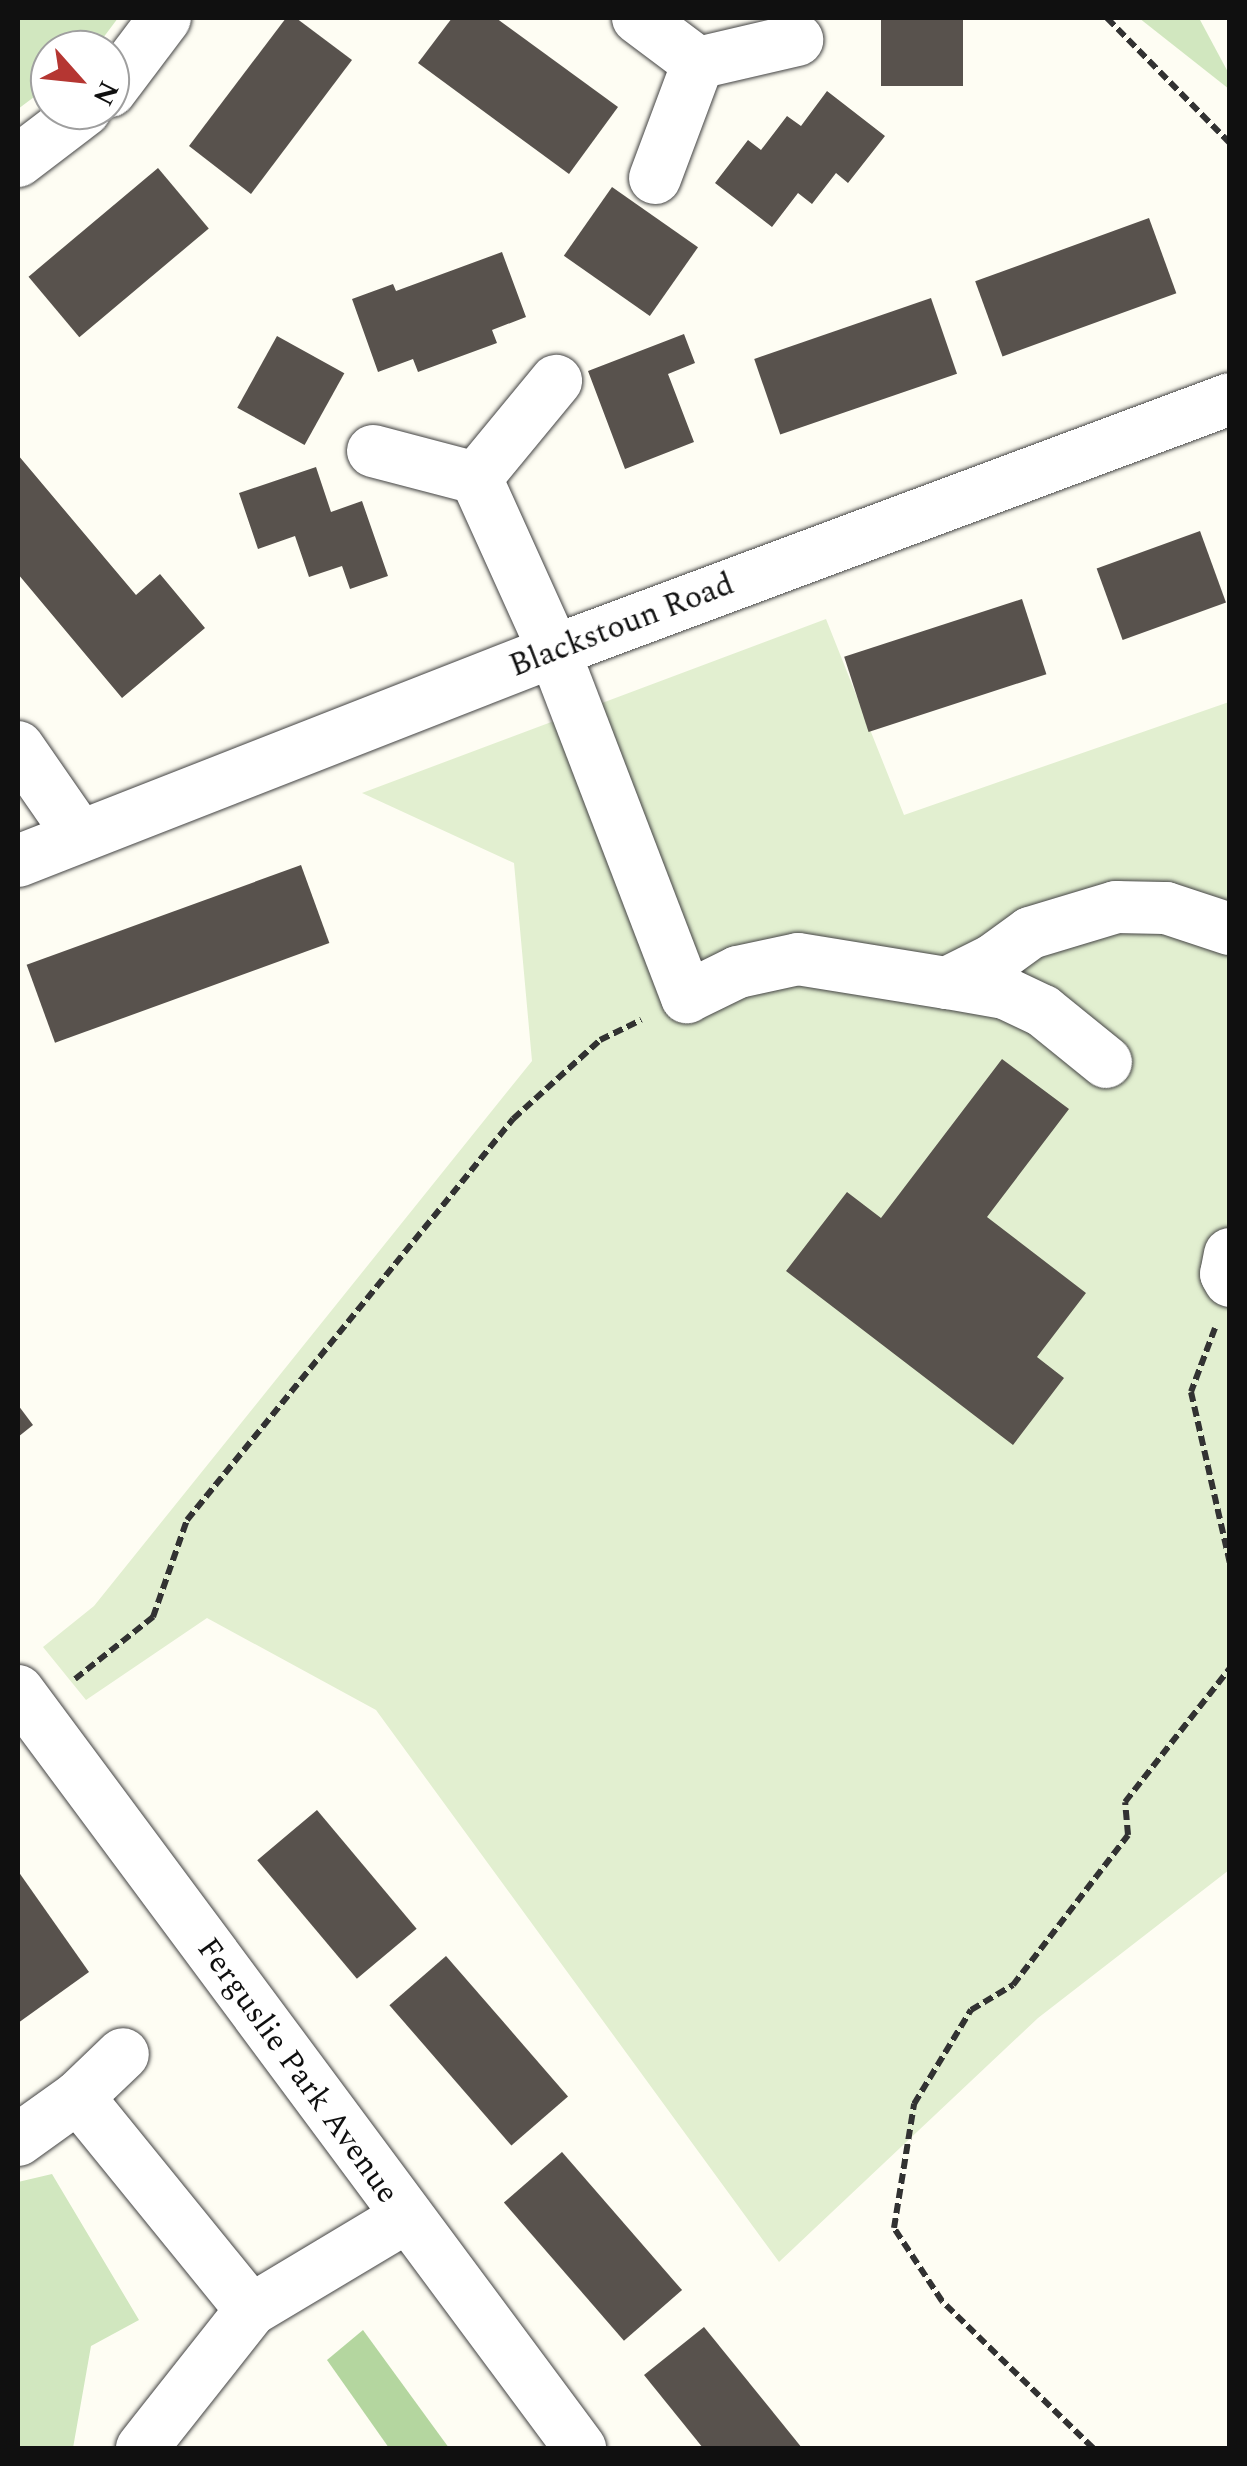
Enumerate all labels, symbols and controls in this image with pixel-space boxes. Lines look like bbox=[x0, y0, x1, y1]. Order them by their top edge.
north arrow bbox=[30, 30, 130, 130]
text: N bbox=[81, 73, 130, 113]
street label: Blackstoun Road bbox=[504, 566, 740, 686]
street label: Ferguslie Park Avenue bbox=[188, 1931, 406, 2211]

